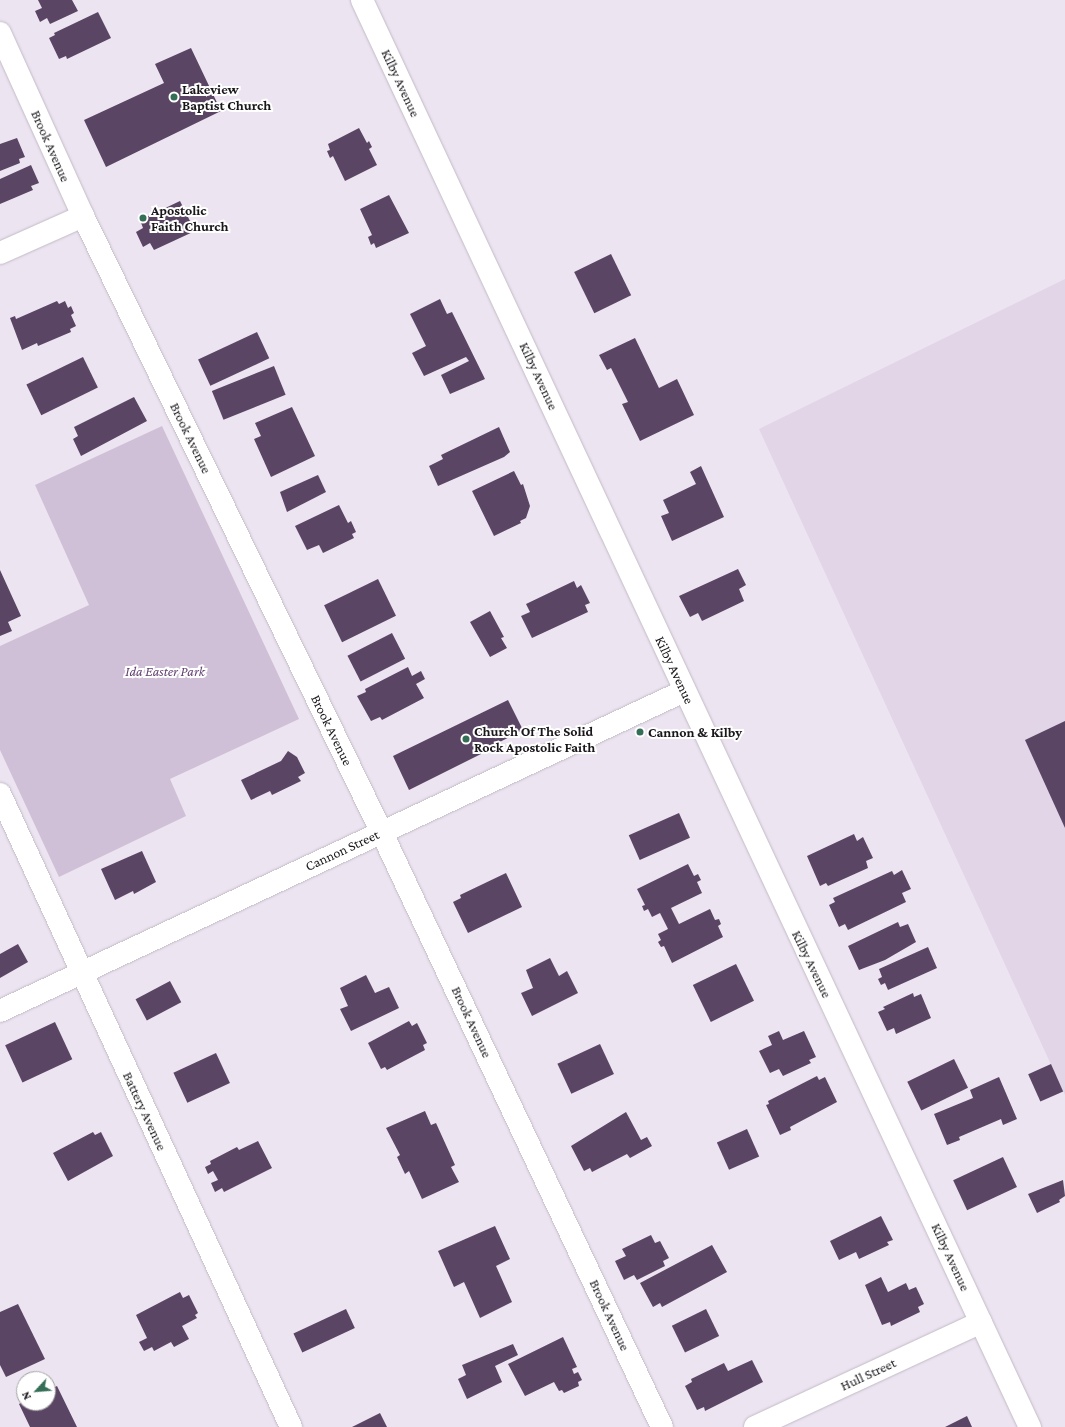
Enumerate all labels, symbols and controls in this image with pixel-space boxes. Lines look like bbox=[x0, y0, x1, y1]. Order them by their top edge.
street label: Kilby Avenue bbox=[378, 46, 424, 120]
place label: Lakeview Baptist Church bbox=[182, 81, 271, 114]
marker: Lakeview Baptist Church bbox=[169, 92, 179, 102]
street label: Brook Avenue bbox=[28, 108, 74, 184]
place label: Apostolic Faith Church bbox=[151, 202, 229, 234]
marker: Apostolic Faith Church bbox=[138, 213, 148, 223]
street label: Kilby Avenue bbox=[516, 339, 562, 413]
street label: Brook Avenue bbox=[167, 400, 215, 476]
street label: Kilby Avenue bbox=[652, 633, 698, 707]
park label: Ida Easter Park bbox=[125, 663, 205, 679]
street label: Brook Avenue bbox=[308, 692, 356, 768]
place label: Church Of The Solid Rock Apostolic Faith bbox=[474, 723, 595, 756]
place label: Cannon & Kilby bbox=[648, 724, 742, 740]
marker: Cannon & Kilby bbox=[635, 727, 645, 737]
marker: Church Of The Solid Rock Apostolic Faith bbox=[461, 734, 471, 744]
street label: Cannon Street bbox=[302, 826, 382, 874]
street label: Kilby Avenue bbox=[788, 928, 836, 1000]
street label: Brook Avenue bbox=[448, 984, 496, 1060]
street label: Battery Avenue bbox=[119, 1069, 171, 1153]
street label: Kilby Avenue bbox=[928, 1220, 974, 1294]
street label: Brook Avenue bbox=[586, 1277, 634, 1353]
street label: Hull Street bbox=[838, 1354, 898, 1394]
north arrow bbox=[16, 1371, 56, 1411]
text: N bbox=[19, 1390, 33, 1402]

